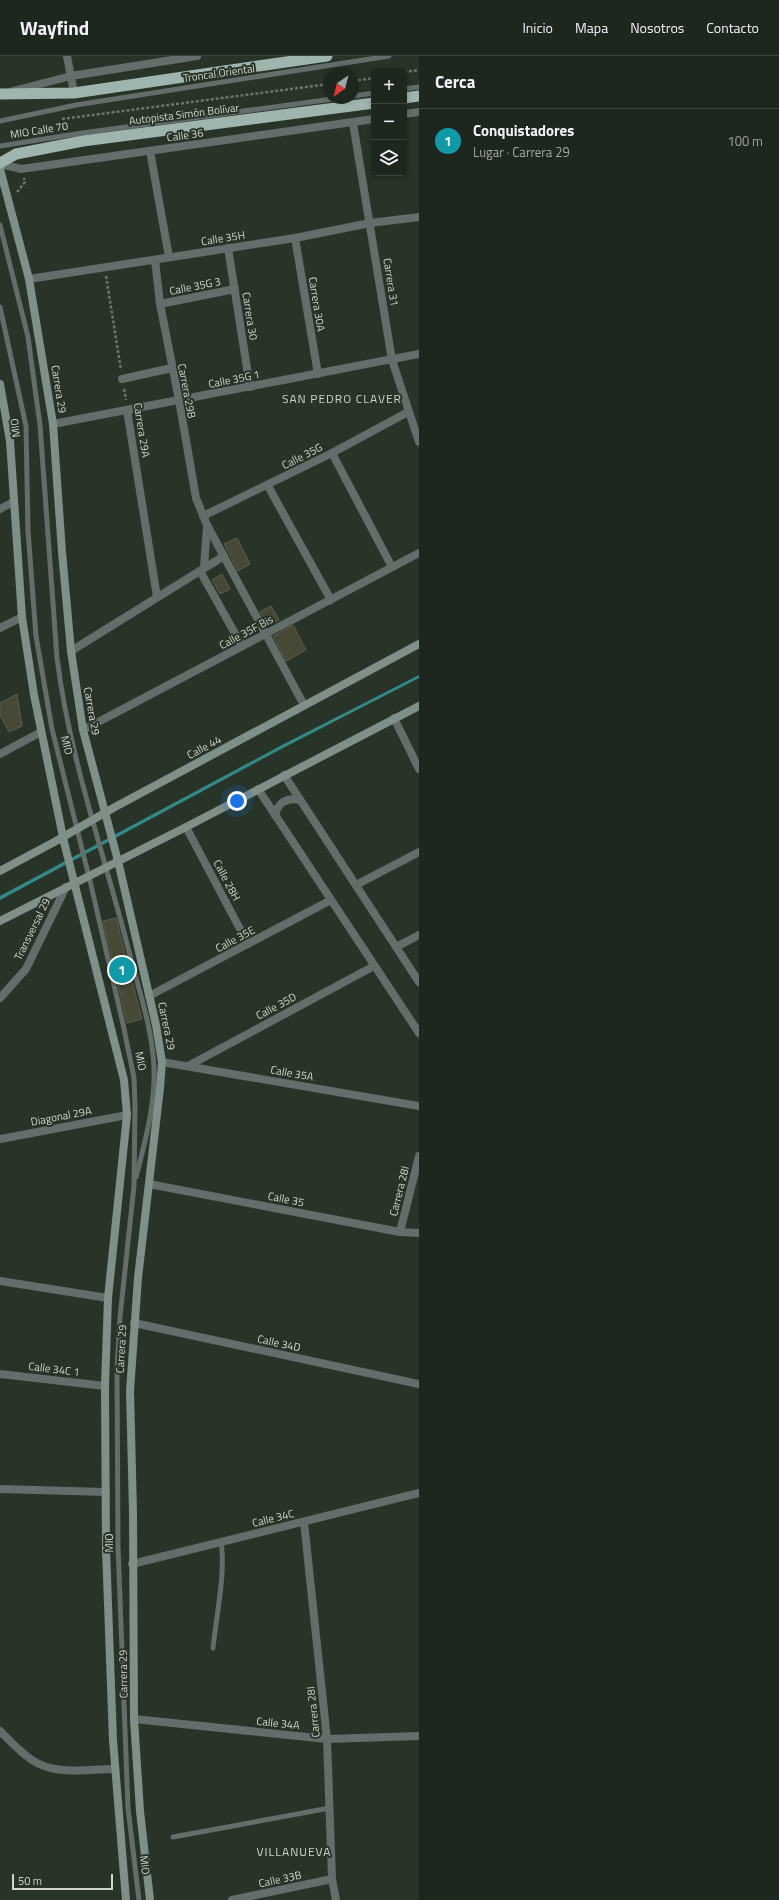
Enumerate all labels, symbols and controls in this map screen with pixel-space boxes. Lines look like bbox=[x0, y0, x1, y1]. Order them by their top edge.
text: Wayfind bbox=[20, 13, 89, 42]
text: Inicio bbox=[522, 17, 553, 38]
text: Mapa bbox=[575, 17, 608, 38]
text: Nosotros bbox=[630, 17, 684, 38]
text: Contacto bbox=[706, 17, 759, 38]
street label: Troncal Oriental bbox=[182, 60, 256, 86]
north arrow bbox=[323, 68, 359, 104]
map controls bbox=[371, 68, 407, 176]
button: + bbox=[371, 68, 407, 104]
text: Cerca bbox=[435, 69, 475, 95]
street label: Autopista Simón Bolívar bbox=[128, 99, 240, 129]
button: − bbox=[371, 104, 407, 140]
street label: MIO Calle 70 bbox=[9, 118, 69, 142]
text: Conquistadores bbox=[473, 119, 574, 142]
street label: Calle 36 bbox=[166, 125, 204, 145]
text: 1 bbox=[444, 131, 452, 151]
text: 100 m bbox=[727, 131, 763, 151]
button: layers bbox=[371, 140, 407, 176]
text: Lugar · Carrera 29 bbox=[473, 142, 570, 162]
street label: Calle 35H bbox=[200, 227, 246, 249]
street label: Carrera 31 bbox=[379, 257, 403, 307]
street label: Calle 35G 3 bbox=[168, 273, 222, 299]
street label: Carrera 30A bbox=[305, 276, 329, 333]
street label: Carrera 30 bbox=[238, 291, 262, 341]
street label: Carrera 29B bbox=[174, 362, 200, 420]
street label: Carrera 29 bbox=[47, 364, 71, 414]
street label: Calle 35G 1 bbox=[207, 366, 261, 392]
district label: SAN PEDRO CLAVER bbox=[282, 389, 402, 408]
street label: Carrera 29A bbox=[130, 402, 154, 459]
street label: MIO bbox=[6, 417, 24, 439]
street label: Calle 35G bbox=[279, 439, 325, 473]
street label: Calle 35F Bis bbox=[216, 611, 276, 653]
street label: Carrera 29 bbox=[80, 686, 104, 736]
street label: Calle 44 bbox=[184, 731, 224, 763]
street label: MIO bbox=[57, 734, 77, 756]
your location bbox=[227, 791, 247, 811]
street label: Calle 28H bbox=[210, 857, 244, 903]
street label: Transversal 29 bbox=[10, 895, 54, 963]
street label: Calle 35E bbox=[212, 922, 258, 956]
pin: 1 bbox=[109, 955, 135, 985]
street label: Calle 35D bbox=[253, 989, 299, 1023]
street label: Carrera 29 bbox=[154, 1001, 180, 1051]
street label: MIO bbox=[131, 1050, 151, 1072]
street label: Calle 35A bbox=[269, 1061, 315, 1085]
street label: Diagonal 29A bbox=[29, 1102, 93, 1130]
street label: Carrera 28I bbox=[385, 1164, 413, 1218]
street label: Calle 35 bbox=[266, 1188, 306, 1210]
street label: Carrera 29 bbox=[112, 1324, 130, 1374]
street label: Calle 34D bbox=[256, 1331, 302, 1355]
street label: Calle 34C 1 bbox=[27, 1358, 81, 1380]
street label: Calle 34C bbox=[250, 1505, 296, 1531]
street label: MIO bbox=[101, 1533, 117, 1553]
street label: Carrera 29 bbox=[115, 1650, 131, 1698]
street label: Carrera 28I bbox=[302, 1686, 324, 1738]
street label: Calle 34A bbox=[256, 1713, 301, 1733]
district label: VILLANUEVA bbox=[257, 1842, 331, 1861]
street label: MIO bbox=[136, 1854, 154, 1876]
street label: Calle 33B bbox=[257, 1867, 303, 1891]
scale bar bbox=[12, 1872, 113, 1891]
text: 50 m bbox=[18, 1873, 42, 1889]

